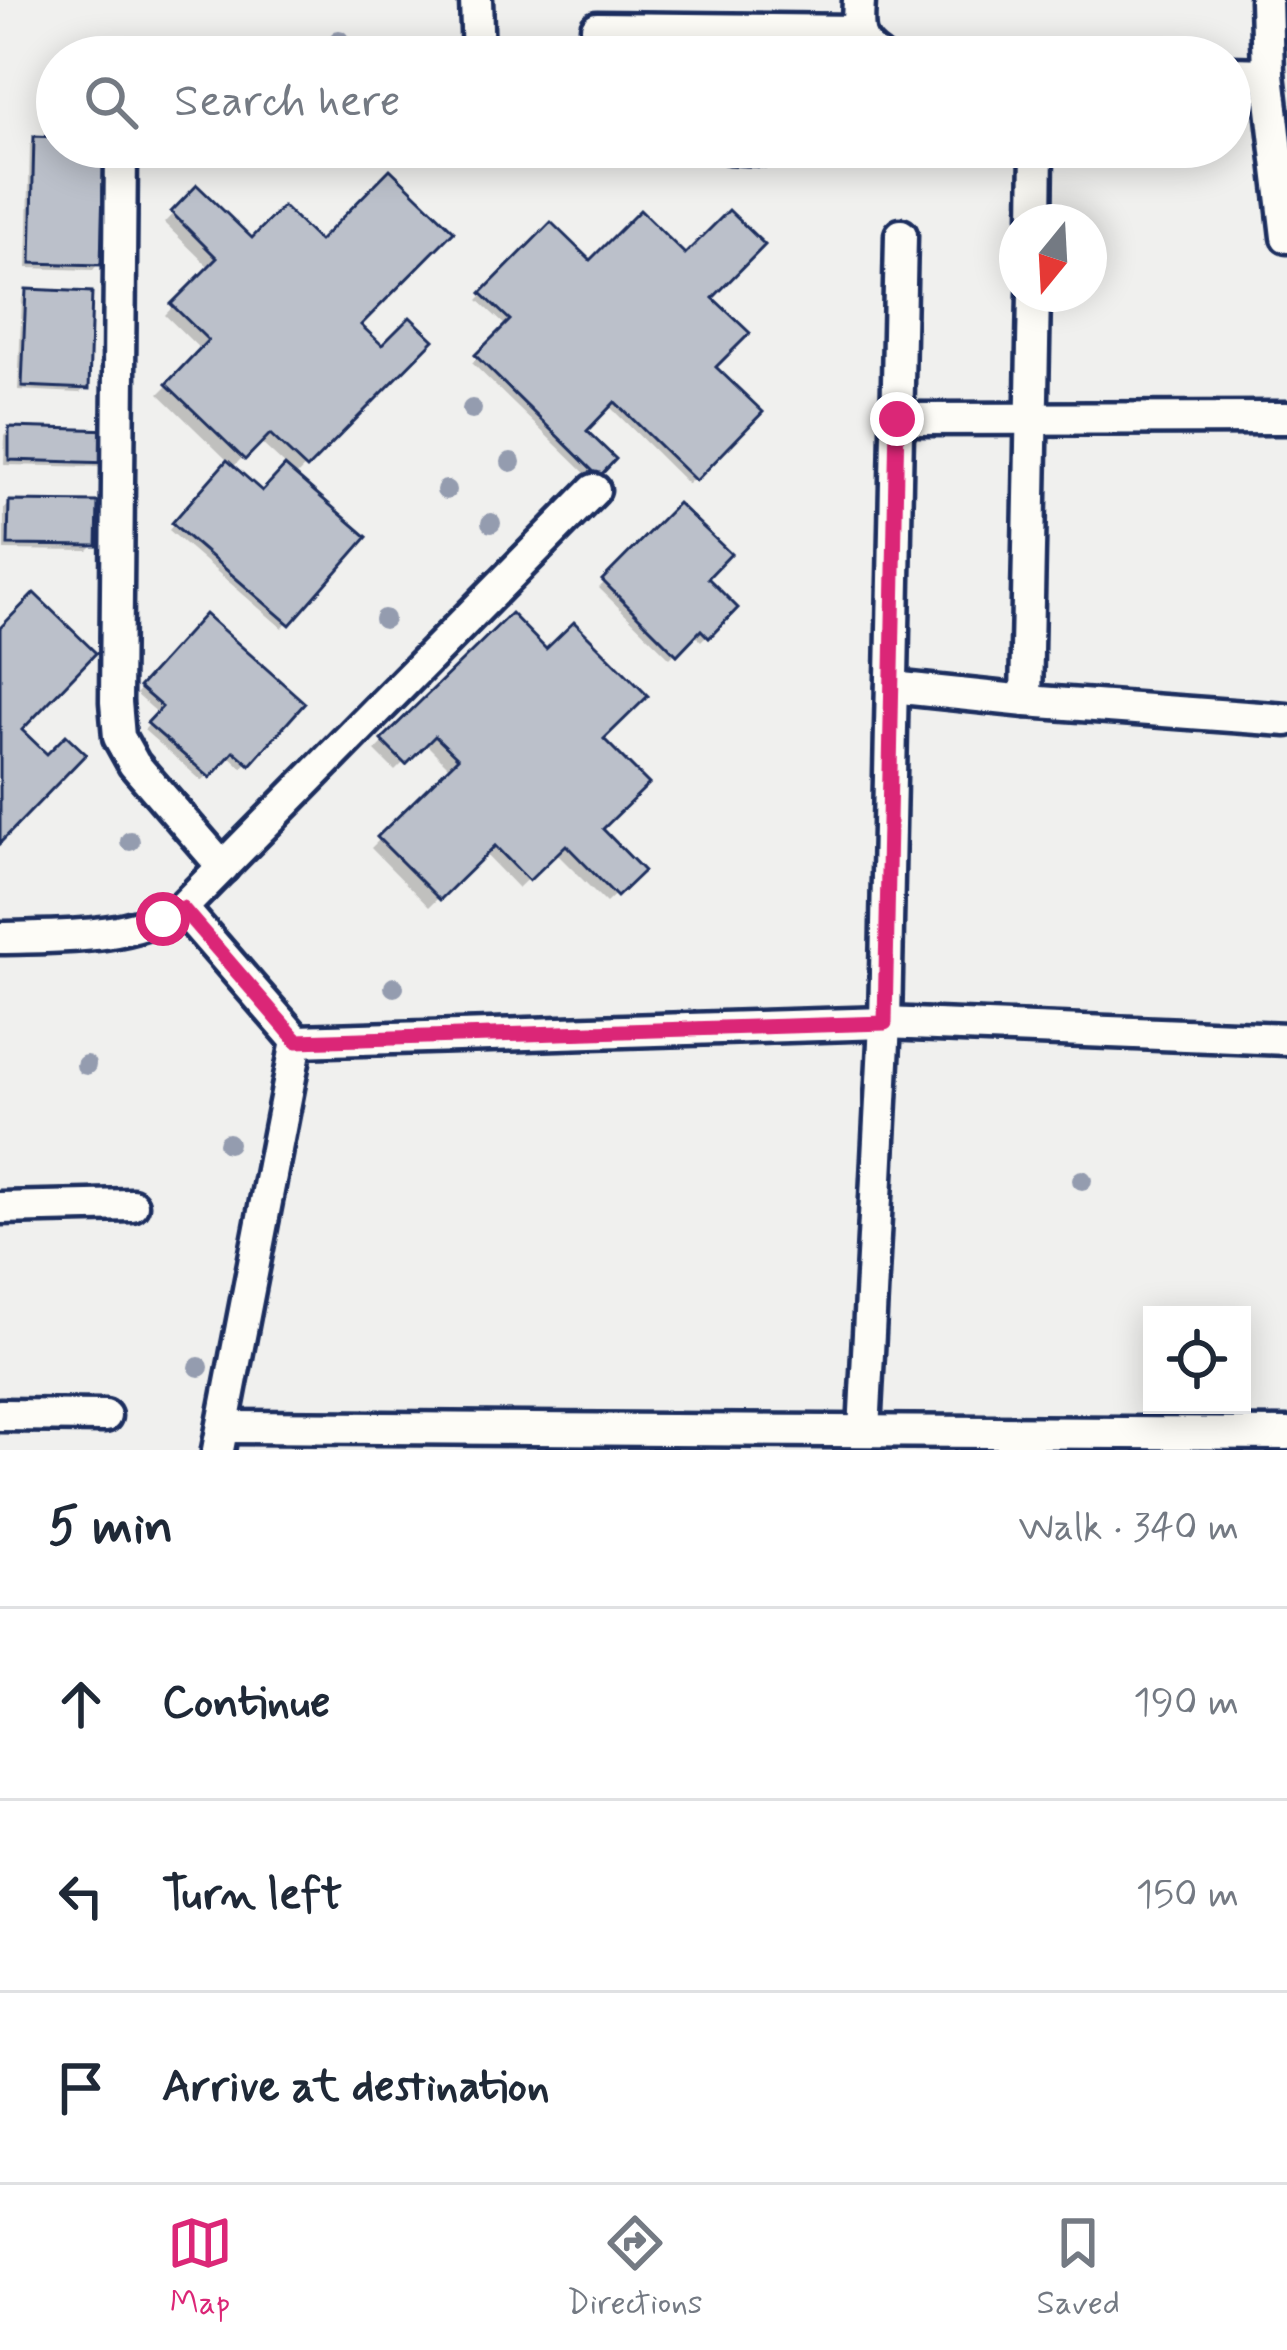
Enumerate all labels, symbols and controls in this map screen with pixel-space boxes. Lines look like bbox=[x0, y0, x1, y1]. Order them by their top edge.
search box bbox=[36, 36, 1251, 168]
icon: search bbox=[78, 69, 144, 135]
text: Search here bbox=[174, 73, 401, 132]
north arrow bbox=[999, 204, 1107, 312]
route end bbox=[870, 392, 924, 446]
route start bbox=[136, 892, 190, 946]
map controls bbox=[1143, 1306, 1251, 1414]
button: locate bbox=[1143, 1306, 1251, 1414]
text: 5 min bbox=[48, 1495, 173, 1561]
text: Walk · 340 m bbox=[1018, 1503, 1239, 1554]
icon: ahead bbox=[48, 1671, 114, 1737]
text: Continue bbox=[162, 1674, 330, 1733]
text: 190 m bbox=[1133, 1678, 1239, 1729]
icon: left bbox=[48, 1863, 114, 1929]
text: Turn left bbox=[162, 1866, 342, 1925]
text: 150 m bbox=[1136, 1870, 1239, 1921]
icon: arrive bbox=[48, 2055, 114, 2121]
text: Arrive at destination bbox=[162, 2058, 550, 2117]
tab: Map bbox=[167, 2210, 233, 2326]
tab: Directions bbox=[567, 2210, 703, 2326]
tab: Saved bbox=[1037, 2210, 1120, 2326]

